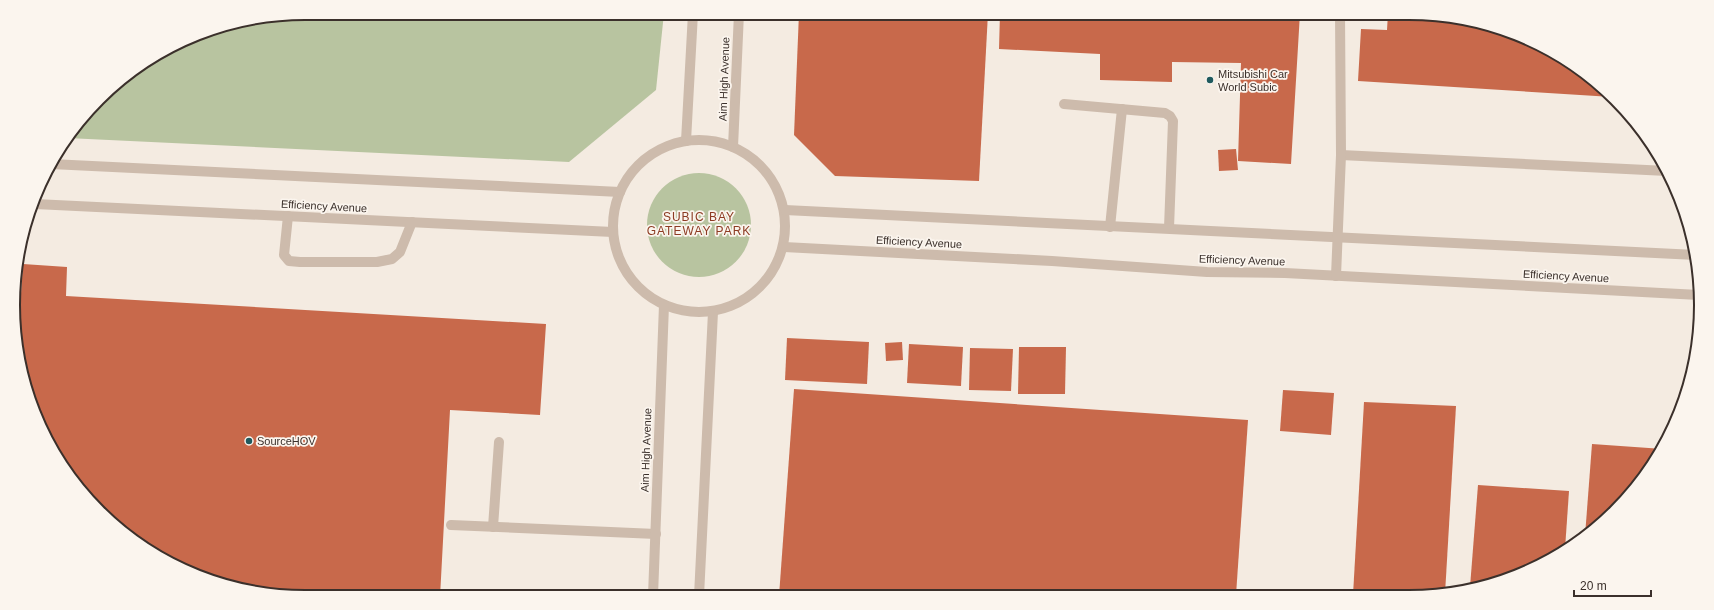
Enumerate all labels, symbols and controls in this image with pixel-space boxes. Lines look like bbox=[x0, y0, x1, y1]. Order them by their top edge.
street label: Aim High Avenue bbox=[717, 37, 731, 121]
place label: Mitsubishi Car World Subic bbox=[1218, 68, 1288, 93]
marker: Mitsubishi Car World Subic bbox=[1205, 75, 1215, 85]
street label: Efficiency Avenue bbox=[281, 198, 367, 214]
district label: SUBIC BAY GATEWAY PARK bbox=[647, 210, 751, 238]
street label: Efficiency Avenue bbox=[876, 234, 962, 250]
street label: Efficiency Avenue bbox=[1199, 252, 1285, 268]
street label: Efficiency Avenue bbox=[1523, 268, 1609, 284]
street label: Aim High Avenue bbox=[639, 408, 653, 492]
place label: SourceHOV bbox=[257, 435, 316, 447]
marker: SourceHOV bbox=[244, 436, 254, 446]
scale bar bbox=[1574, 572, 1651, 598]
text: 20 m bbox=[1580, 579, 1607, 593]

